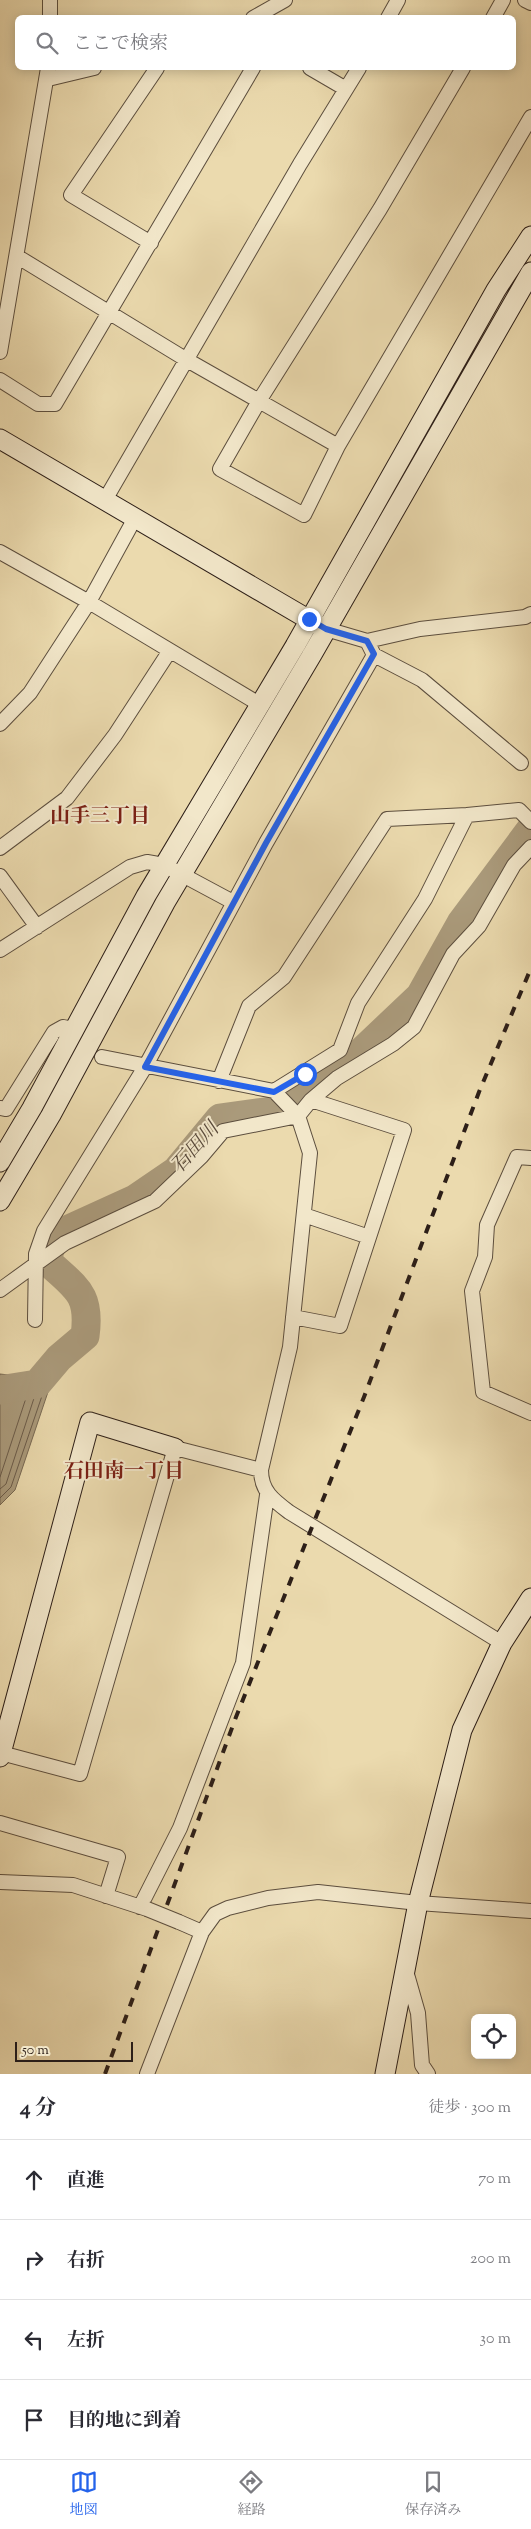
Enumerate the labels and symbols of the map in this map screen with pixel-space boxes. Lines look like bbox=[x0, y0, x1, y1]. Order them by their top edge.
route end bbox=[298, 608, 321, 631]
district label: 山手三丁目 bbox=[50, 803, 150, 832]
route start bbox=[294, 1063, 317, 1086]
water label: 石田川 bbox=[165, 1115, 228, 1181]
district label: 石田南一丁目 bbox=[64, 1458, 184, 1487]
scale bar bbox=[15, 2039, 132, 2062]

